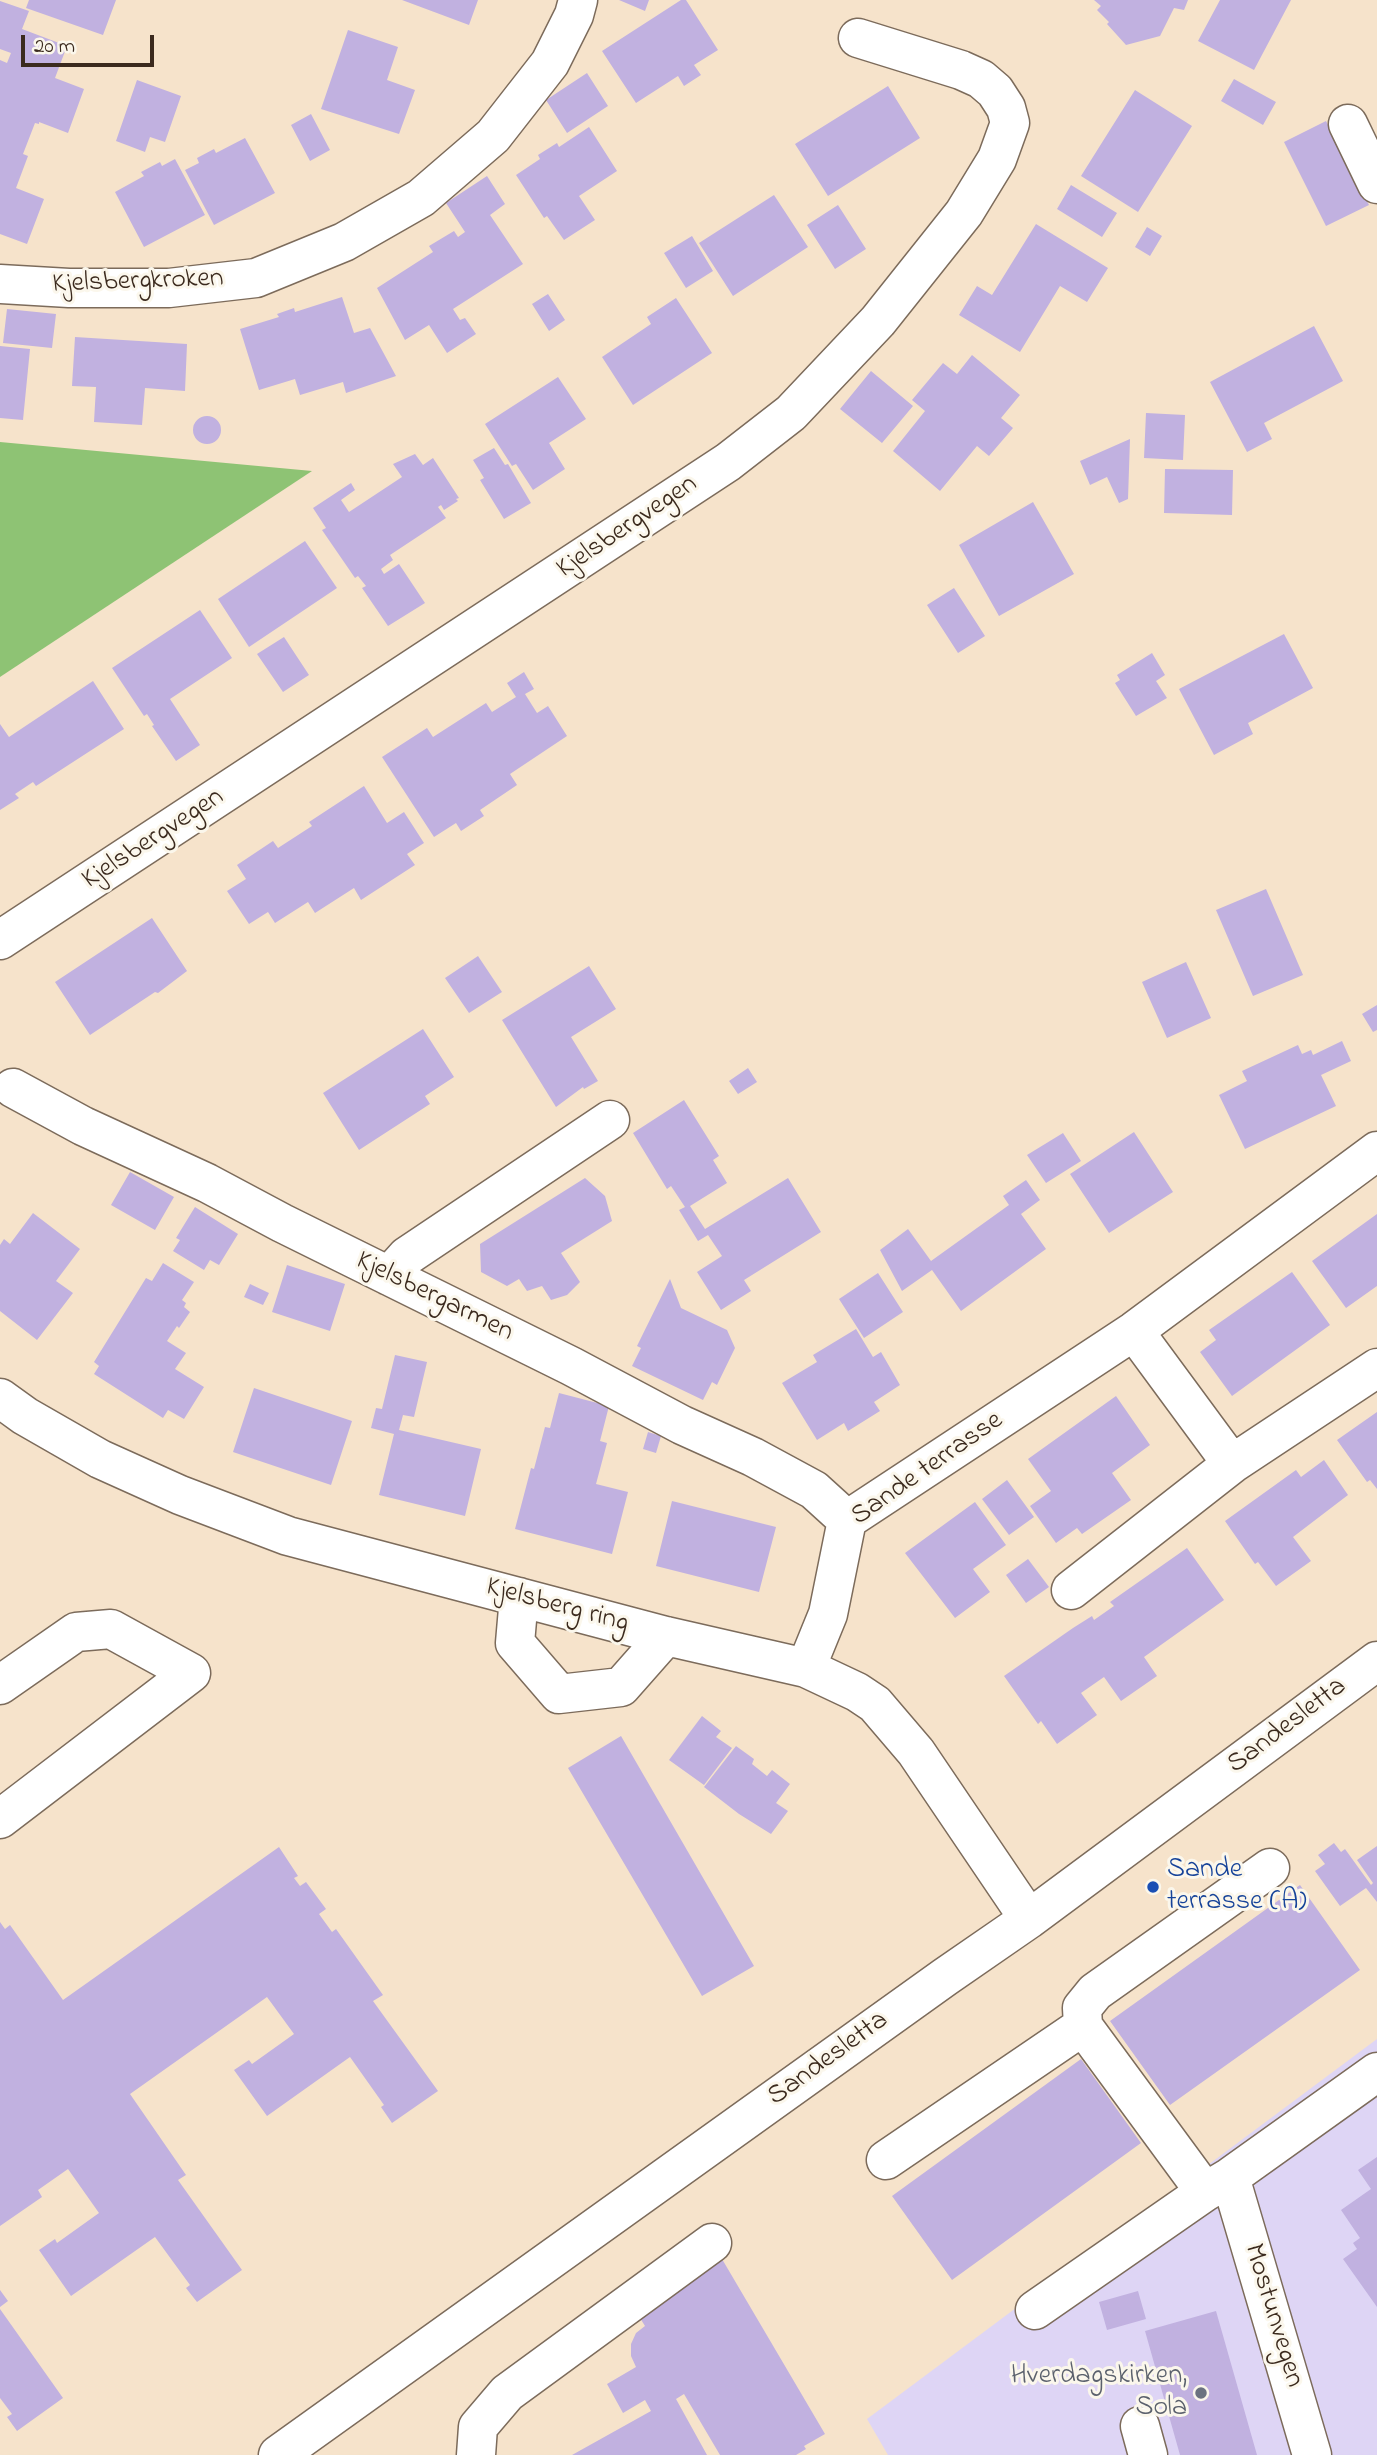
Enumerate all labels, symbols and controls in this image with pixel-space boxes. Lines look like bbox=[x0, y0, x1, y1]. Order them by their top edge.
scale bar bbox=[24, 21, 158, 65]
text: 20 m bbox=[34, 32, 75, 62]
street label: Kjelsbergkroken bbox=[52, 263, 224, 303]
street label: Kjelsbergvegen bbox=[551, 469, 705, 587]
street label: Kjelsbergvegen bbox=[77, 782, 231, 898]
street label: Kjelsbergarmen bbox=[350, 1245, 518, 1351]
street label: Sande terrasse bbox=[846, 1405, 1010, 1535]
street label: Kjelsberg ring bbox=[482, 1572, 632, 1642]
street label: Sandesletta bbox=[1222, 1671, 1354, 1783]
place label: Sande terrasse (A) bbox=[1167, 1854, 1307, 1920]
marker: Sande terrasse (A) bbox=[1145, 1879, 1161, 1895]
street label: Sandesletta bbox=[762, 2005, 896, 2115]
street label: Mostunvegen bbox=[1234, 2240, 1310, 2392]
place label: Hverdagskirken, Sola bbox=[1011, 2360, 1187, 2426]
marker: Hverdagskirken, Sola bbox=[1193, 2385, 1209, 2401]

